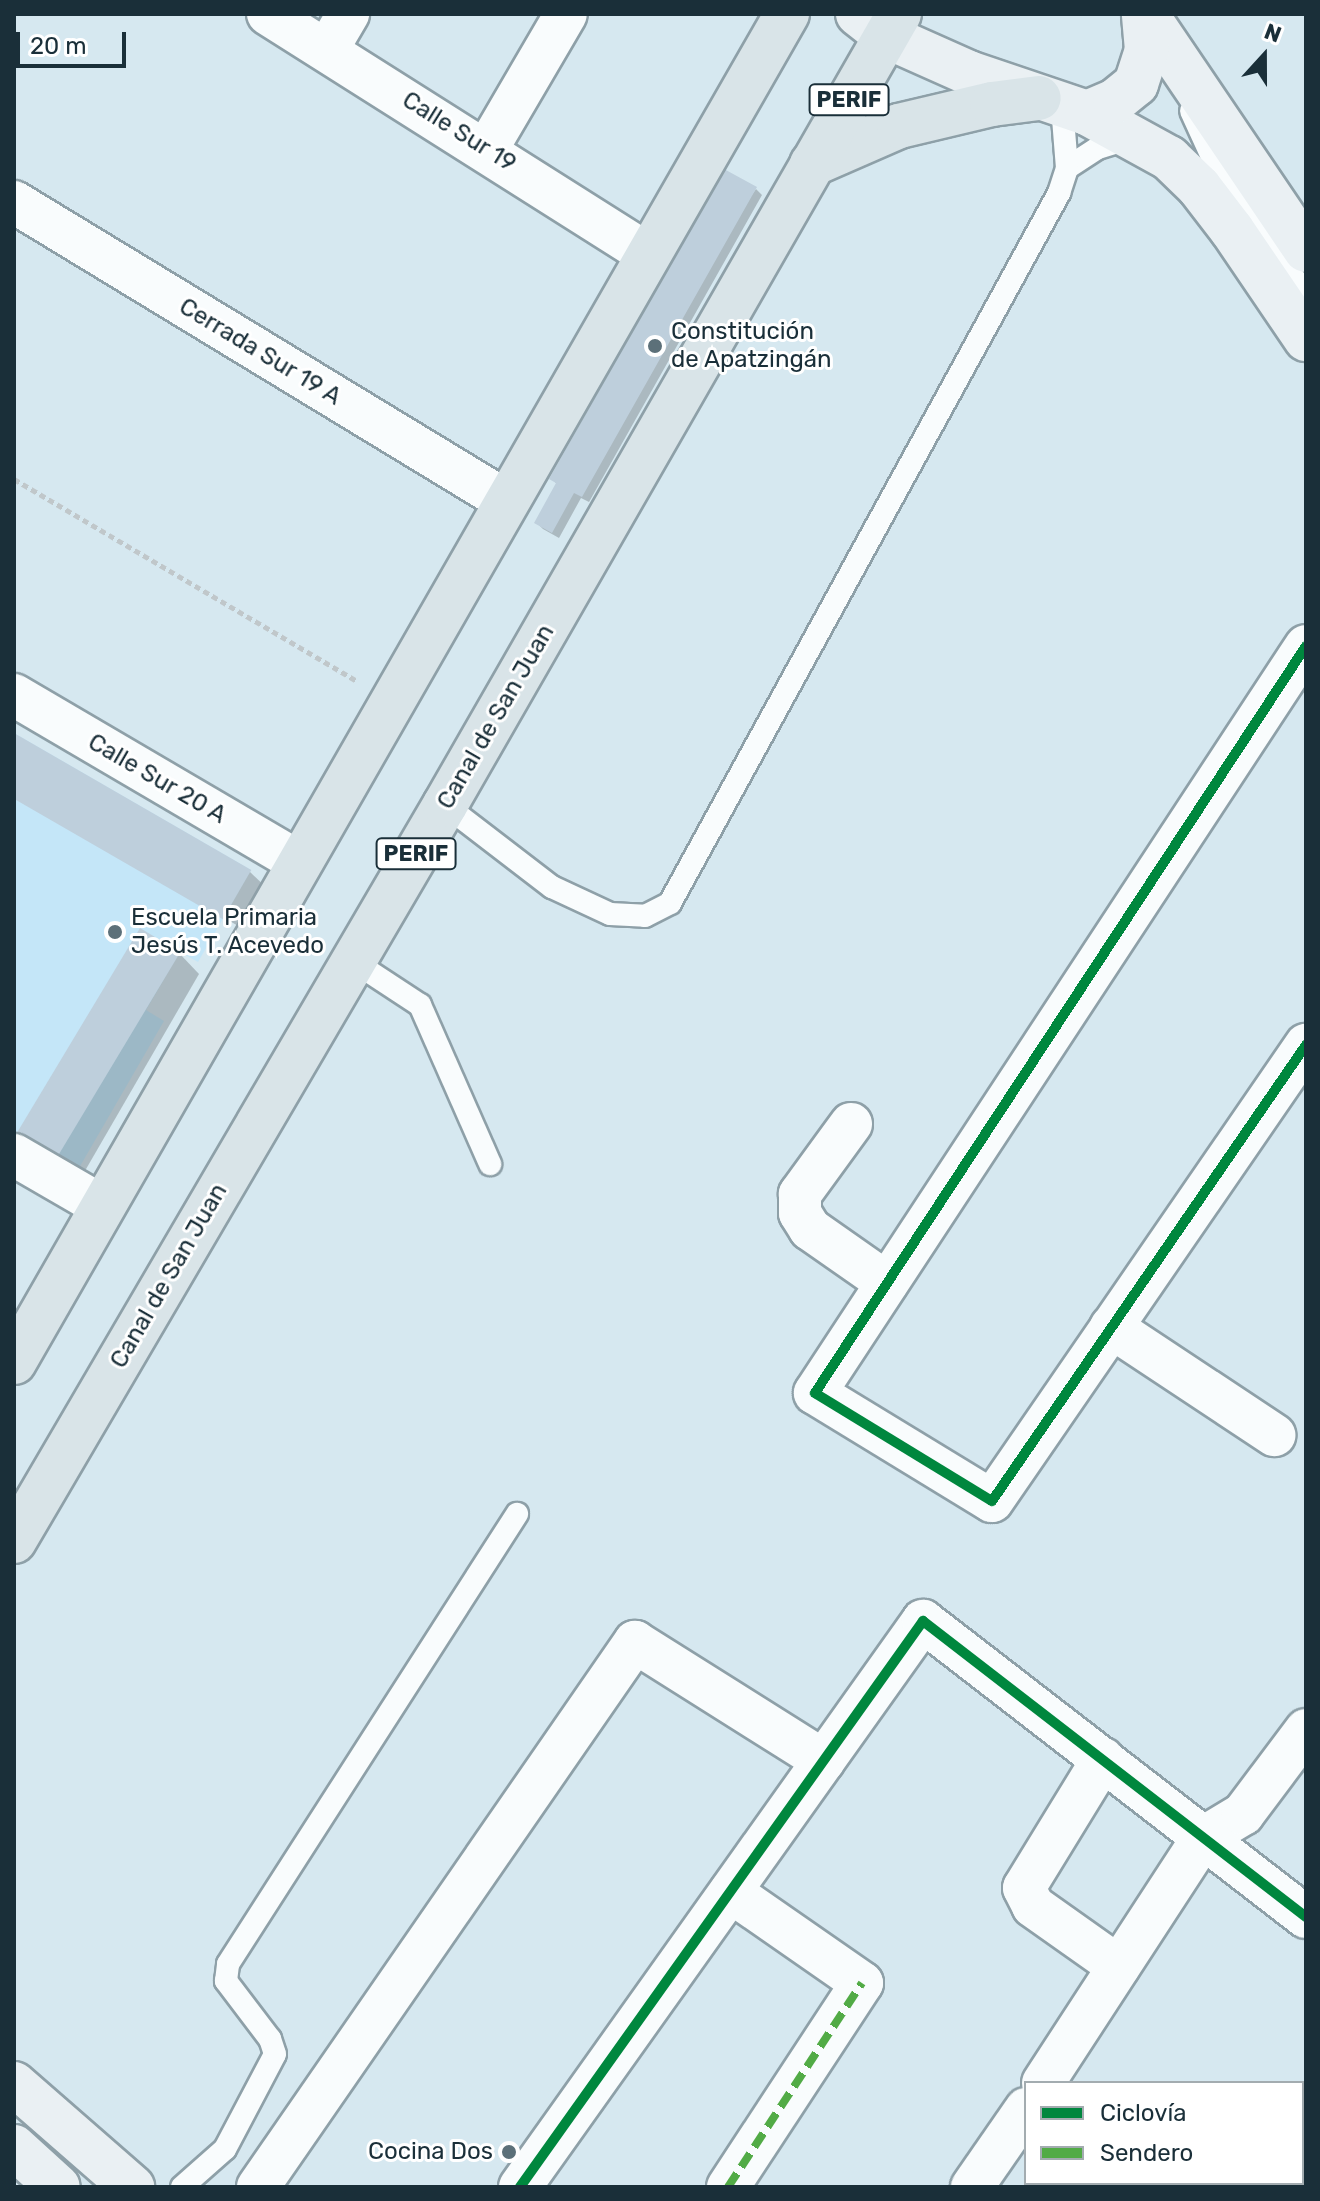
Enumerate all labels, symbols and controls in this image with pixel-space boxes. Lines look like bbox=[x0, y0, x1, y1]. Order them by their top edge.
scale bar bbox=[20, 16, 130, 66]
north arrow bbox=[1224, 16, 1304, 96]
text: N bbox=[1261, 18, 1285, 49]
text: 20 m bbox=[30, 32, 87, 60]
road number: PERIF bbox=[807, 82, 891, 118]
street label: Calle Sur 19 bbox=[397, 86, 521, 178]
street label: Cerrada Sur 19 A bbox=[173, 292, 347, 412]
place label: Constitución de Apatzingán bbox=[671, 318, 832, 374]
marker: Constitución de Apatzingán bbox=[646, 337, 664, 355]
street label: Canal de San Juan bbox=[431, 620, 561, 814]
street label: Calle Sur 20 A bbox=[82, 728, 232, 830]
road number: PERIF bbox=[374, 836, 458, 872]
place label: Escuela Primaria Jesús T. Acevedo bbox=[131, 904, 325, 960]
marker: Escuela Primaria Jesús T. Acevedo bbox=[106, 923, 124, 941]
street label: Canal de San Juan bbox=[104, 1179, 234, 1373]
legend bbox=[1024, 2081, 1304, 2185]
text: Ciclovía bbox=[1100, 2099, 1187, 2127]
place label: Cocina Dos bbox=[368, 2138, 493, 2166]
text: Sendero bbox=[1100, 2139, 1193, 2167]
marker: Cocina Dos bbox=[500, 2143, 518, 2161]

